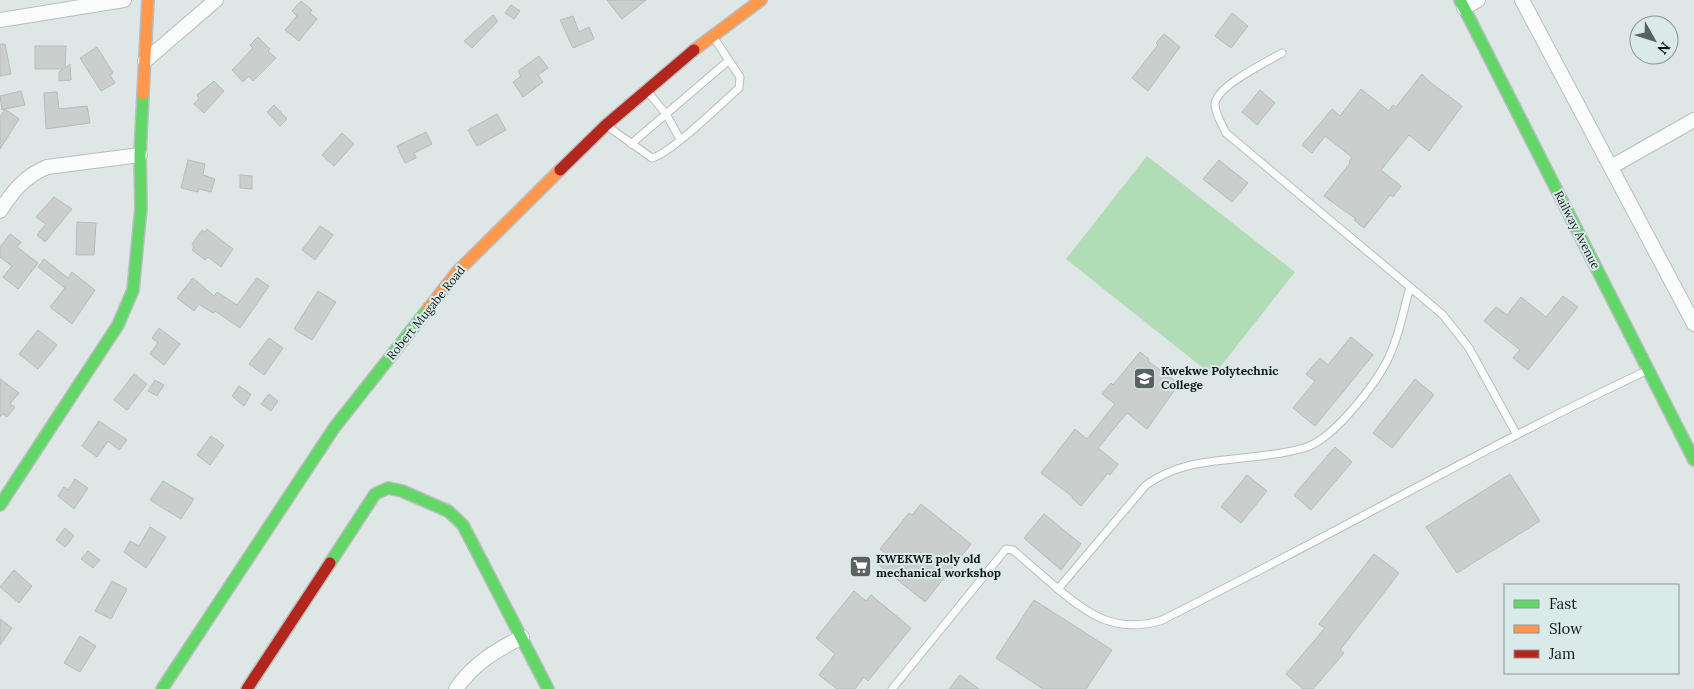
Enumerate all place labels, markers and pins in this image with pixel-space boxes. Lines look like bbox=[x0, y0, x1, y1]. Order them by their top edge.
place label: Kwekwe Polytechnic College bbox=[1161, 363, 1279, 392]
school or university icon: Kwekwe Polytechnic College bbox=[1133, 366, 1157, 390]
place label: KWEKWE poly old mechanical workshop bbox=[876, 551, 1001, 580]
supermarket icon: KWEKWE poly old mechanical workshop bbox=[848, 554, 872, 578]

